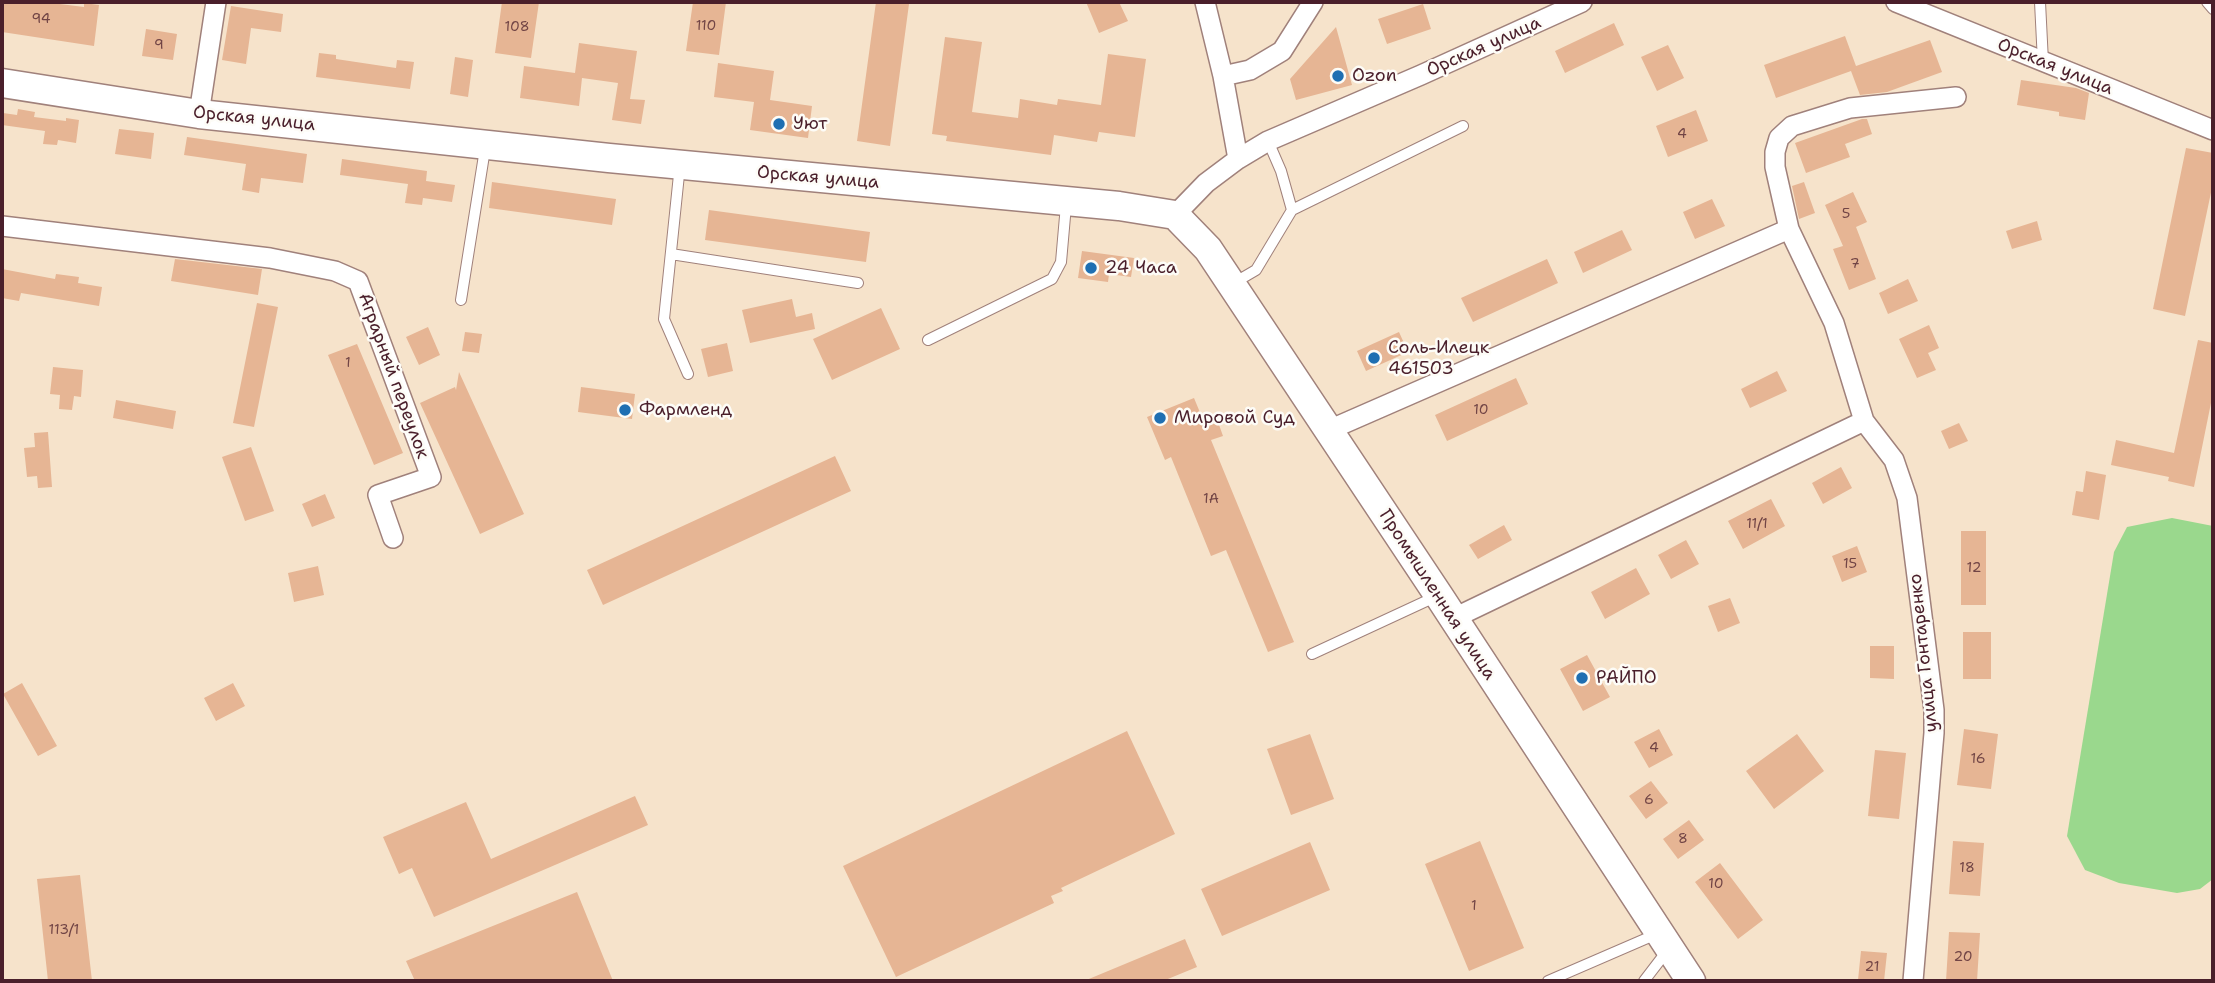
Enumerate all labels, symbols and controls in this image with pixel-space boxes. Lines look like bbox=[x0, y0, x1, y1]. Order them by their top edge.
house number: 94 bbox=[31, 11, 51, 27]
street label: Орская улица bbox=[1424, 12, 1544, 82]
house number: 110 bbox=[696, 18, 716, 34]
house number: 108 bbox=[505, 19, 529, 35]
street label: Орская улица bbox=[1994, 34, 2116, 100]
house number: 9 bbox=[154, 37, 164, 53]
place label: Ozon bbox=[1352, 65, 1397, 87]
marker: Ozon bbox=[1330, 68, 1346, 84]
street label: Орская улица bbox=[192, 102, 316, 136]
place label: Уют bbox=[793, 113, 828, 135]
marker: Уют bbox=[771, 116, 787, 132]
house number: 4 bbox=[1677, 126, 1687, 142]
street label: Орская улица bbox=[756, 162, 880, 194]
house number: 5 bbox=[1842, 206, 1850, 222]
house number: 7 bbox=[1850, 256, 1860, 272]
place label: 24 Часа bbox=[1105, 257, 1177, 279]
marker: 24 Часа bbox=[1083, 260, 1099, 276]
street label: Аграрный переулок bbox=[353, 290, 433, 462]
place label: Соль-Илецк 461503 bbox=[1388, 337, 1489, 380]
marker: Соль-Илецк 461503 bbox=[1366, 350, 1382, 366]
house number: 1 bbox=[345, 355, 351, 371]
place label: Фармленд bbox=[639, 399, 732, 421]
marker: Фармленд bbox=[617, 402, 633, 418]
house number: 10 bbox=[1473, 402, 1489, 418]
place label: Мировой Суд bbox=[1174, 407, 1295, 429]
marker: Мировой Суд bbox=[1152, 410, 1168, 426]
house number: 1А bbox=[1203, 491, 1219, 507]
street label: Промышленная улица bbox=[1374, 506, 1500, 684]
house number: 11/1 bbox=[1746, 516, 1768, 532]
house number: 15 bbox=[1843, 556, 1857, 572]
house number: 12 bbox=[1967, 560, 1981, 576]
street label: улица Гонтаренко bbox=[1905, 573, 1943, 733]
place label: РАЙПО bbox=[1596, 667, 1657, 689]
marker: РАЙПО bbox=[1574, 670, 1590, 686]
house number: 4 bbox=[1649, 740, 1659, 756]
house number: 16 bbox=[1970, 751, 1986, 767]
house number: 6 bbox=[1644, 792, 1654, 808]
house number: 8 bbox=[1678, 831, 1688, 847]
house number: 18 bbox=[1959, 860, 1975, 876]
house number: 10 bbox=[1708, 876, 1724, 892]
house number: 1 bbox=[1471, 898, 1477, 914]
house number: 113/1 bbox=[49, 922, 79, 938]
house number: 20 bbox=[1953, 949, 1973, 965]
house number: 21 bbox=[1865, 959, 1879, 975]

